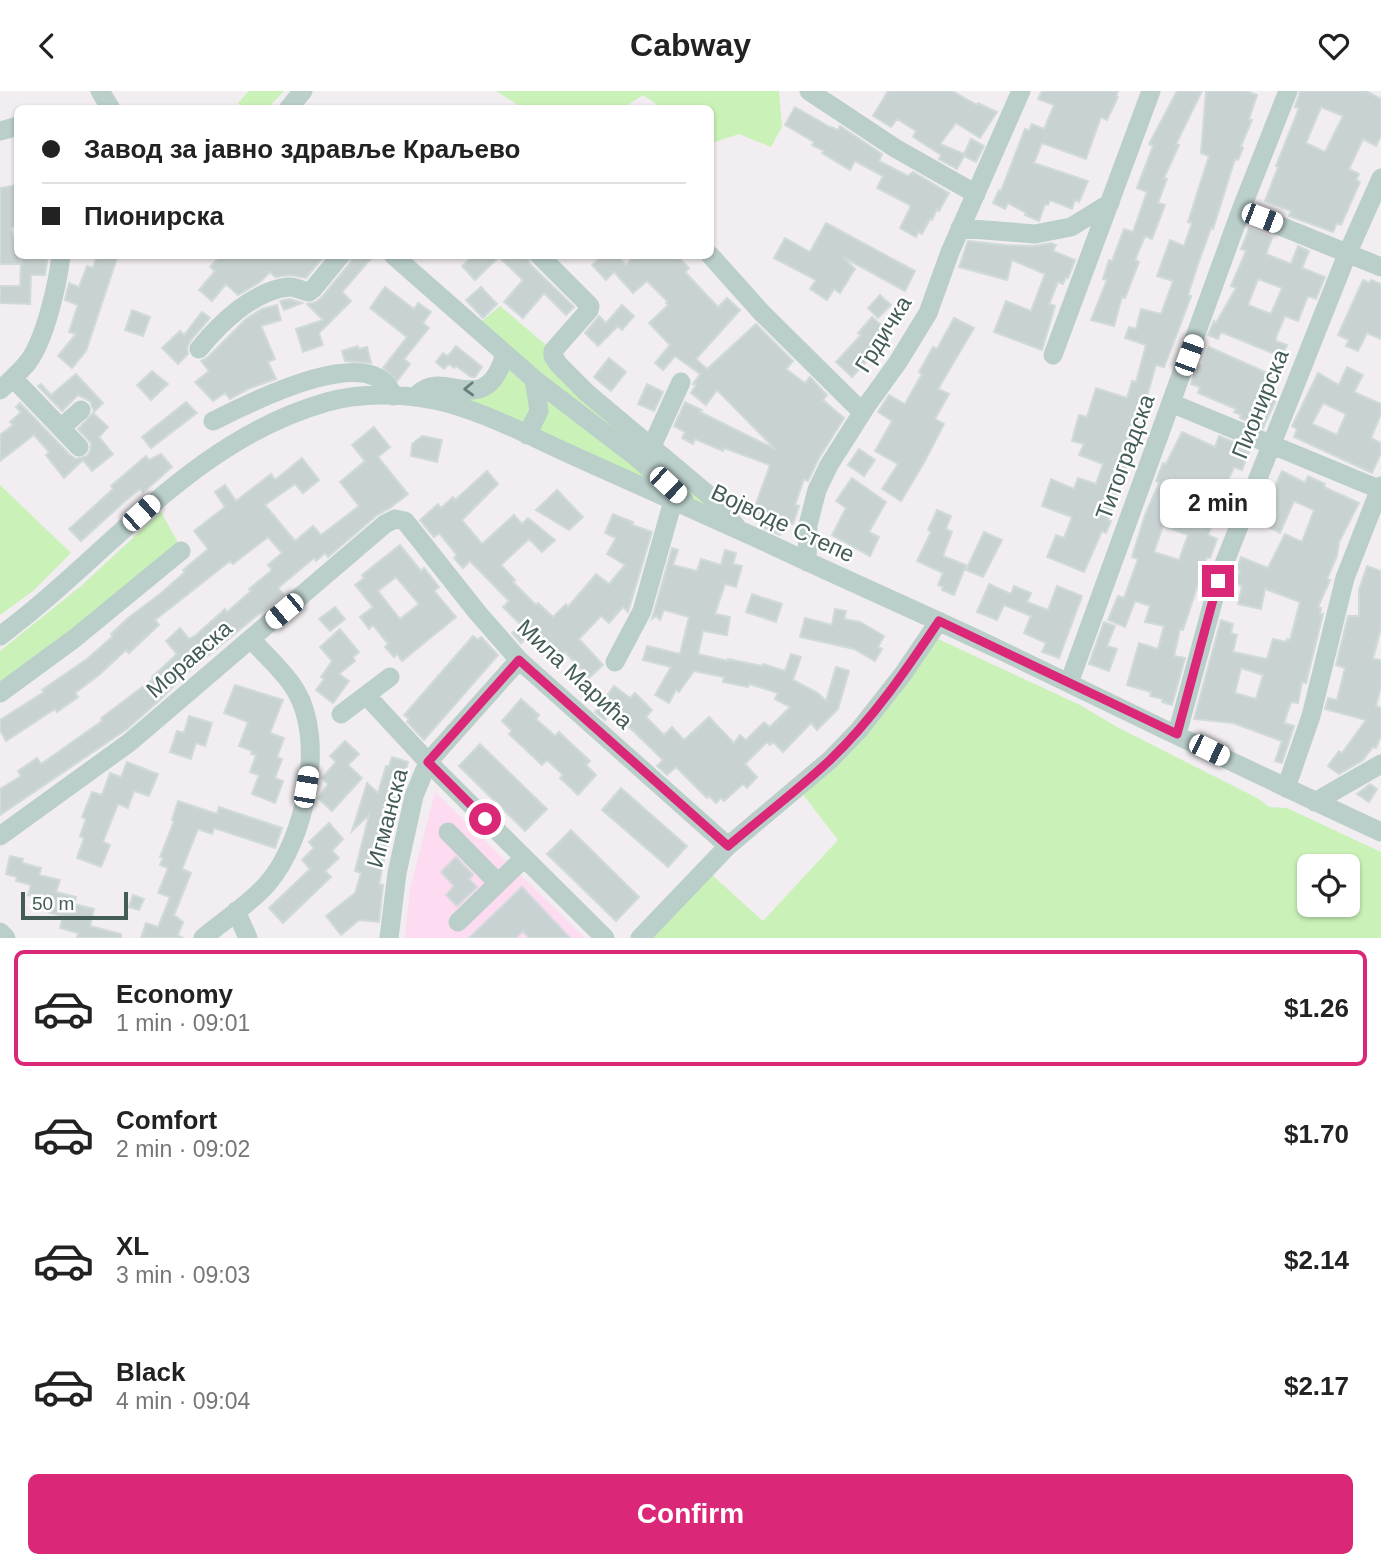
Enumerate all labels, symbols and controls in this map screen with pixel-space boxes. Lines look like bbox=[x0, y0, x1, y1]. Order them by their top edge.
icon: back bbox=[28, 27, 66, 65]
text: Cabway bbox=[630, 27, 751, 63]
icon: heart bbox=[1315, 27, 1353, 65]
text: Завод за јавно здравље Краљево bbox=[84, 134, 520, 164]
text: Пионирска bbox=[84, 201, 224, 231]
car bbox=[1239, 201, 1286, 235]
street label: Грдичка bbox=[849, 291, 917, 377]
car bbox=[1172, 332, 1207, 378]
street label: Пионирска bbox=[1226, 345, 1294, 462]
one-way arrow bbox=[463, 381, 474, 396]
street label: Титоградска bbox=[1090, 391, 1160, 523]
car bbox=[646, 463, 691, 507]
street label: Војводе Степе bbox=[707, 478, 859, 568]
callout: 2 min bbox=[1160, 479, 1276, 529]
text: 2 min bbox=[1188, 490, 1248, 516]
car bbox=[119, 491, 164, 535]
route end bbox=[1202, 565, 1234, 597]
car bbox=[262, 589, 307, 633]
street label: Мила Марића bbox=[512, 614, 638, 734]
street label: Моравска bbox=[141, 615, 237, 703]
car bbox=[1186, 731, 1233, 769]
car bbox=[293, 764, 320, 810]
street label: Игманска bbox=[361, 766, 413, 870]
route start bbox=[469, 803, 501, 835]
map controls bbox=[1297, 854, 1360, 917]
button: locate bbox=[1297, 854, 1360, 917]
scale bar bbox=[21, 889, 128, 921]
text: 50 m bbox=[32, 893, 74, 914]
icon: car bbox=[32, 977, 95, 1040]
text: Economy bbox=[116, 979, 233, 1009]
text: $1.26 bbox=[1284, 993, 1349, 1023]
text: 1 min · 09:01 bbox=[116, 1010, 250, 1036]
icon: car bbox=[32, 1103, 95, 1166]
text: Comfort bbox=[116, 1105, 217, 1135]
text: $1.70 bbox=[1284, 1119, 1349, 1149]
text: 2 min · 09:02 bbox=[116, 1136, 250, 1162]
icon: car bbox=[32, 1229, 95, 1292]
text: XL bbox=[116, 1231, 149, 1261]
text: $2.14 bbox=[1284, 1245, 1349, 1275]
text: 3 min · 09:03 bbox=[116, 1262, 250, 1288]
icon: car bbox=[32, 1355, 95, 1418]
text: Black bbox=[116, 1357, 185, 1387]
text: $2.17 bbox=[1284, 1371, 1349, 1401]
text: 4 min · 09:04 bbox=[116, 1388, 250, 1414]
button: Confirm bbox=[28, 1474, 1353, 1554]

